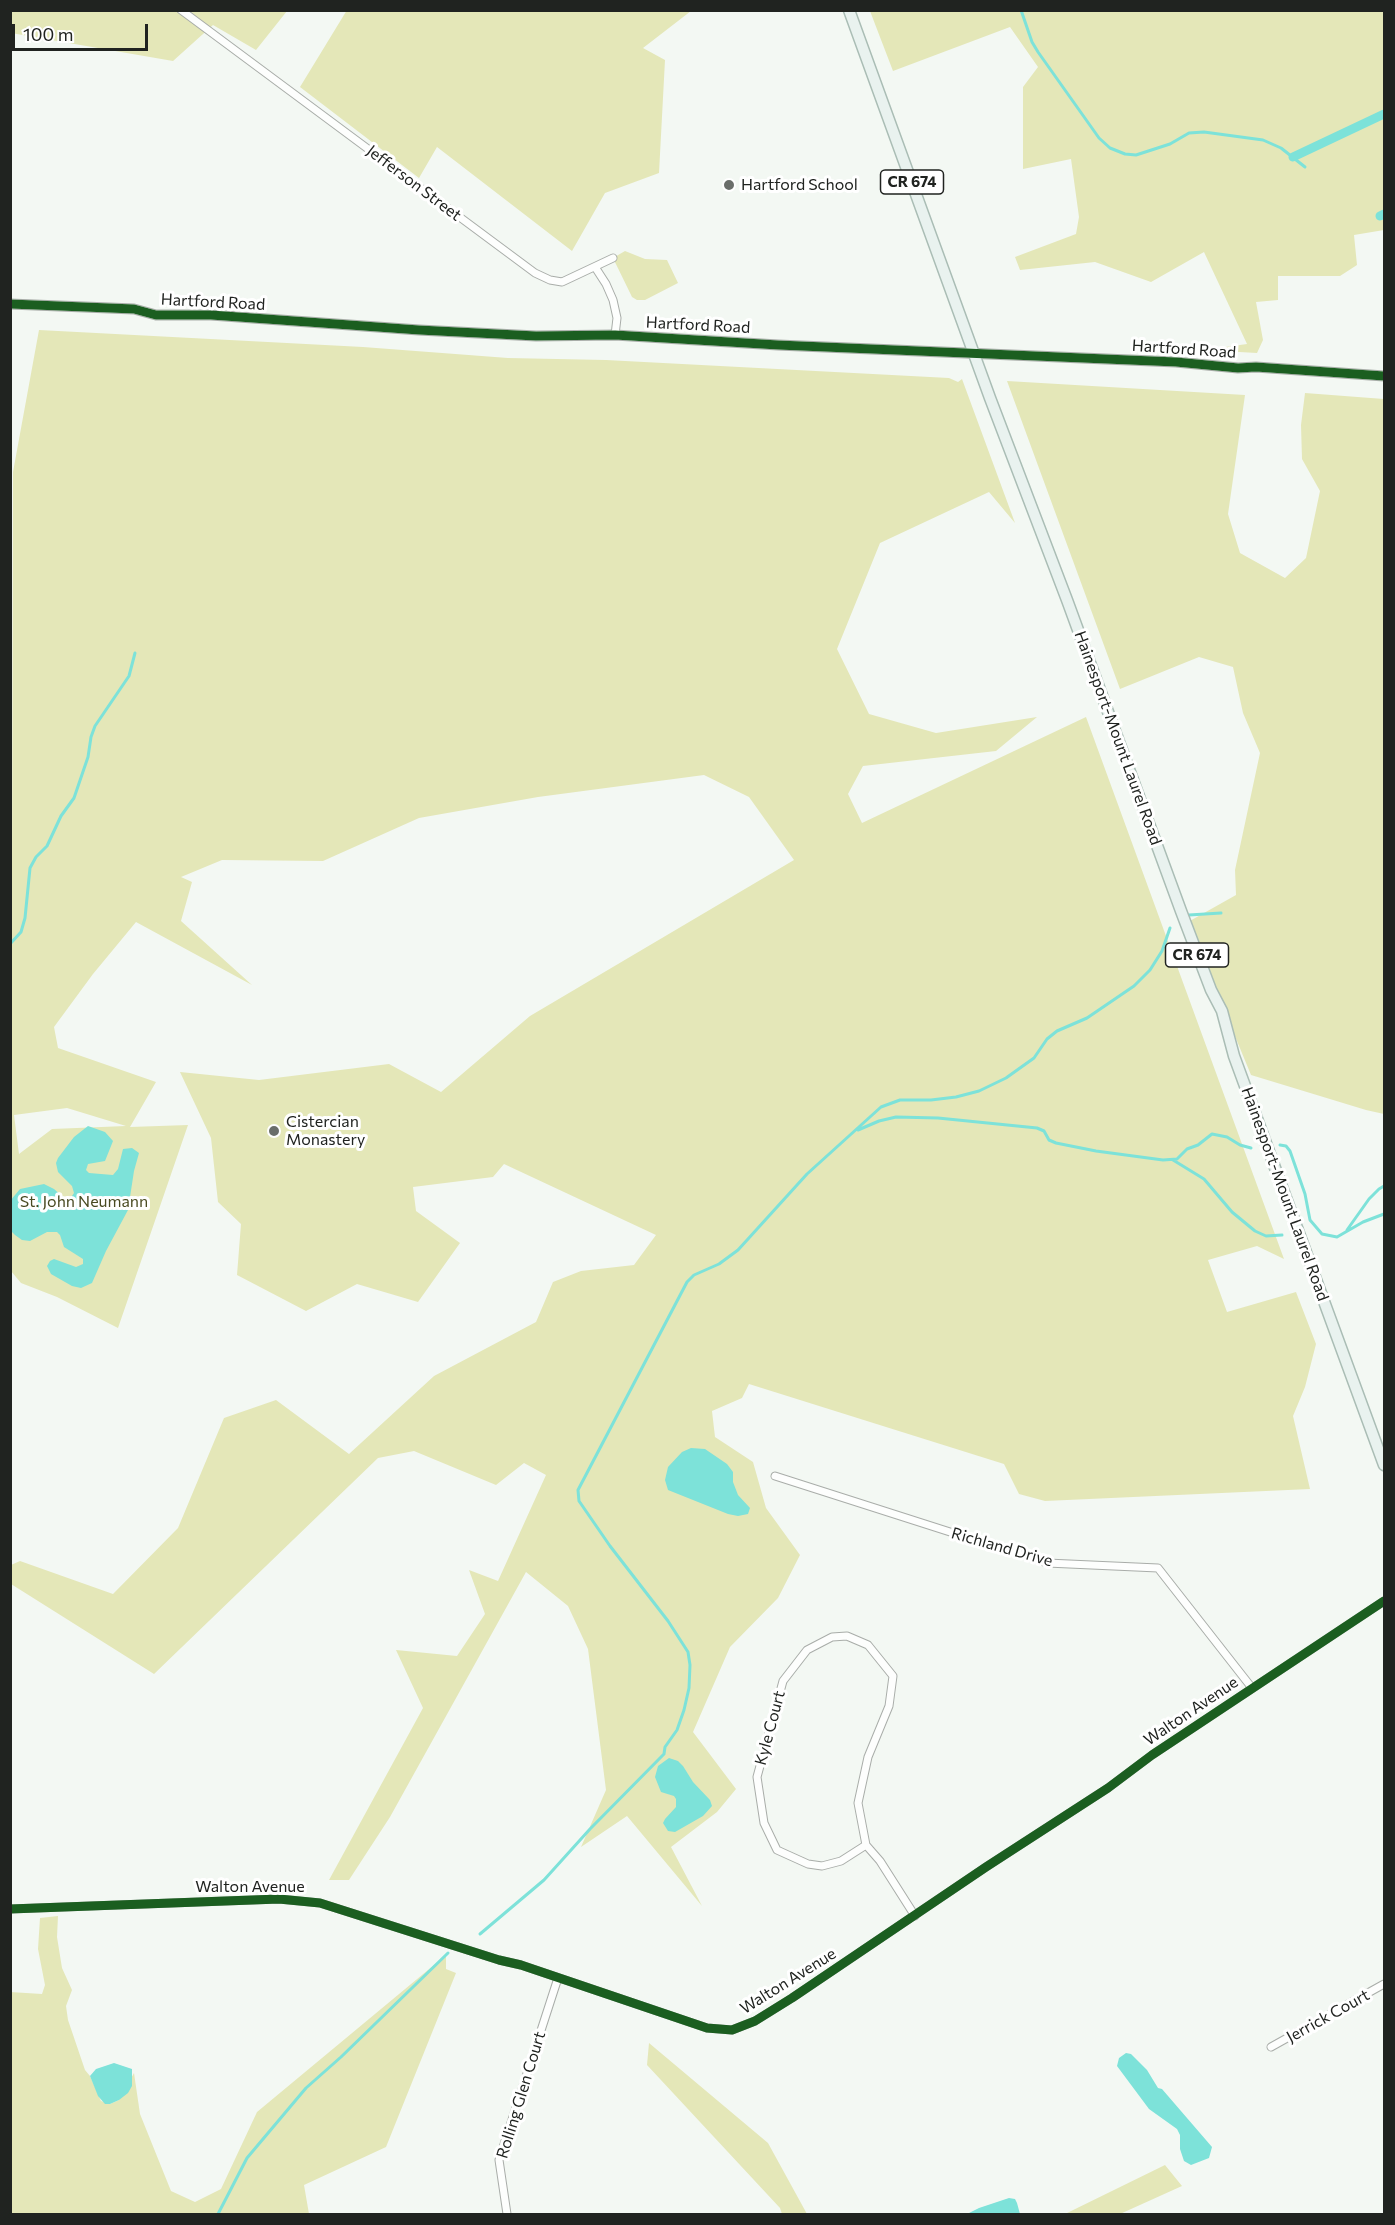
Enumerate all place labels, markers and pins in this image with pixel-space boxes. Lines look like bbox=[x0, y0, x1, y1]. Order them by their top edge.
place label: Hartford School bbox=[741, 175, 858, 195]
marker: Hartford School bbox=[722, 178, 736, 192]
place label: Cistercian Monastery bbox=[286, 1112, 365, 1150]
marker: Cistercian Monastery bbox=[267, 1124, 281, 1138]

